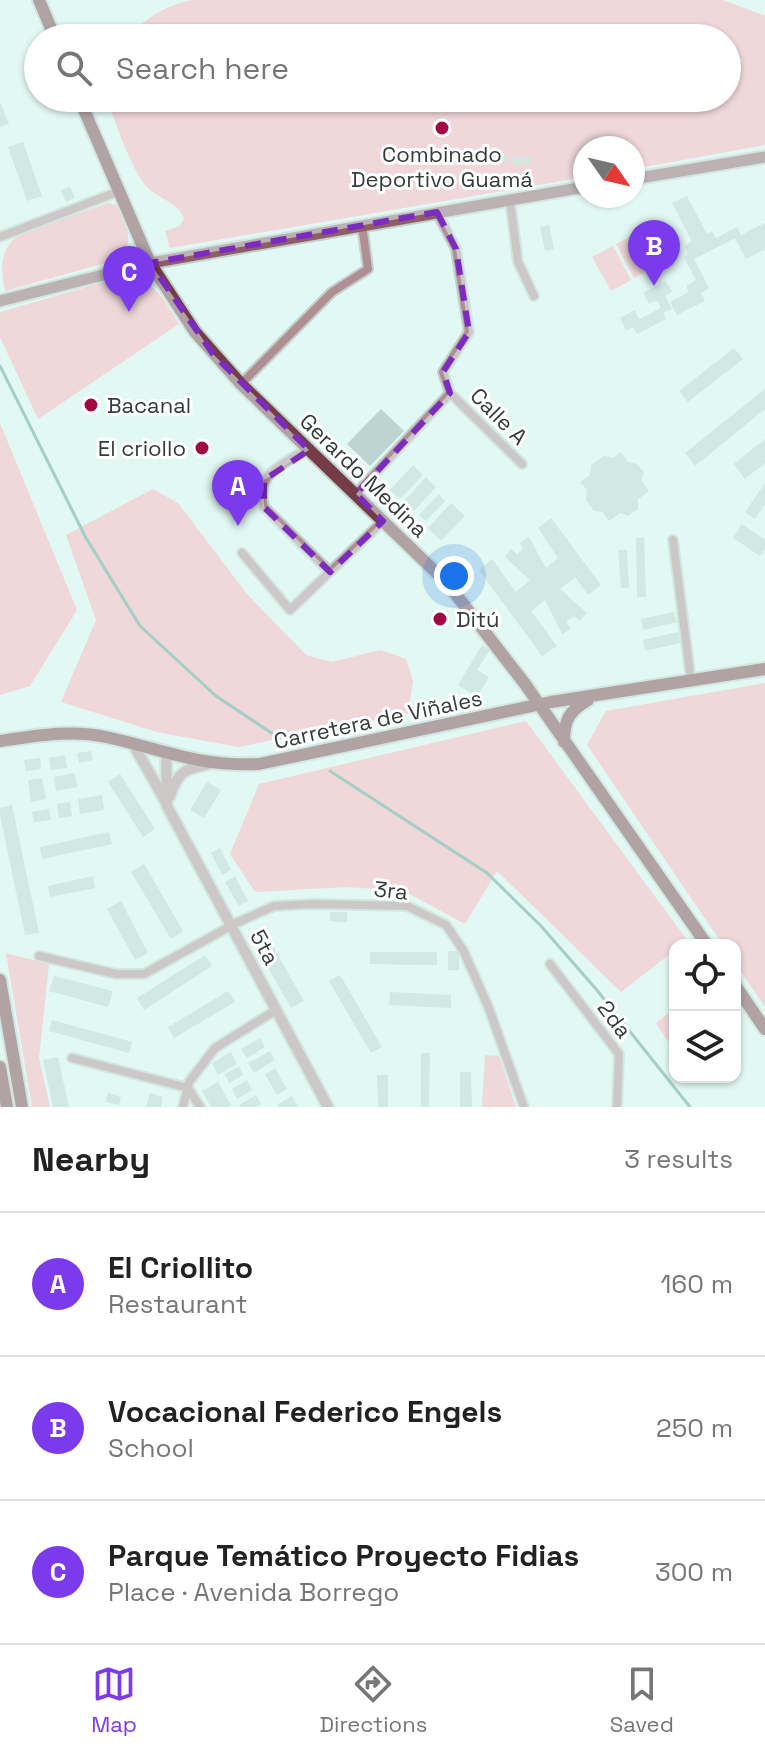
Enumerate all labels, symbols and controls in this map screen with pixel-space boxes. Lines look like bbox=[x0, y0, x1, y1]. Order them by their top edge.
search box bbox=[24, 24, 741, 112]
icon: search bbox=[52, 46, 96, 90]
text: Search here bbox=[116, 49, 289, 88]
marker: Combinado Deportivo Guamá bbox=[433, 119, 451, 137]
north arrow bbox=[573, 136, 645, 208]
place label: Combinado Deportivo Guamá bbox=[351, 140, 533, 193]
pin: B bbox=[628, 220, 680, 286]
pin: C bbox=[103, 246, 155, 312]
street label: Calle A bbox=[464, 381, 534, 451]
place label: Bacanal bbox=[107, 391, 191, 419]
marker: Bacanal bbox=[82, 396, 100, 414]
street label: Gerardo Medina bbox=[294, 407, 434, 543]
place label: El criollo bbox=[98, 434, 186, 462]
marker: El criollo bbox=[193, 439, 211, 457]
pin: A bbox=[212, 460, 264, 526]
your location bbox=[434, 556, 474, 596]
place label: Ditú bbox=[456, 605, 500, 633]
marker: Ditú bbox=[431, 610, 449, 628]
street label: Carretera de Viñales bbox=[271, 683, 485, 755]
street label: 3ra bbox=[373, 874, 410, 906]
street label: 5ta bbox=[244, 925, 286, 970]
map controls bbox=[669, 939, 741, 1083]
button: locate bbox=[669, 939, 741, 1011]
street label: 2da bbox=[592, 995, 638, 1044]
button: layers bbox=[669, 1011, 741, 1083]
text: Nearby bbox=[32, 1138, 150, 1181]
text: 3 results bbox=[624, 1142, 733, 1176]
text: El Criollito bbox=[108, 1248, 253, 1287]
text: A bbox=[50, 1267, 66, 1301]
text: 160 m bbox=[661, 1267, 733, 1301]
text: Restaurant bbox=[108, 1287, 247, 1321]
text: Vocacional Federico Engels bbox=[108, 1392, 502, 1431]
text: B bbox=[49, 1411, 67, 1445]
text: 250 m bbox=[656, 1411, 733, 1445]
text: School bbox=[108, 1431, 194, 1465]
text: Parque Temático Proyecto Fidias bbox=[108, 1536, 579, 1575]
text: C bbox=[50, 1555, 66, 1589]
text: 300 m bbox=[655, 1555, 733, 1589]
text: Place · Avenida Borrego bbox=[108, 1575, 399, 1609]
tab: Map bbox=[91, 1662, 137, 1738]
tab: Directions bbox=[319, 1662, 427, 1738]
tab: Saved bbox=[610, 1662, 674, 1738]

